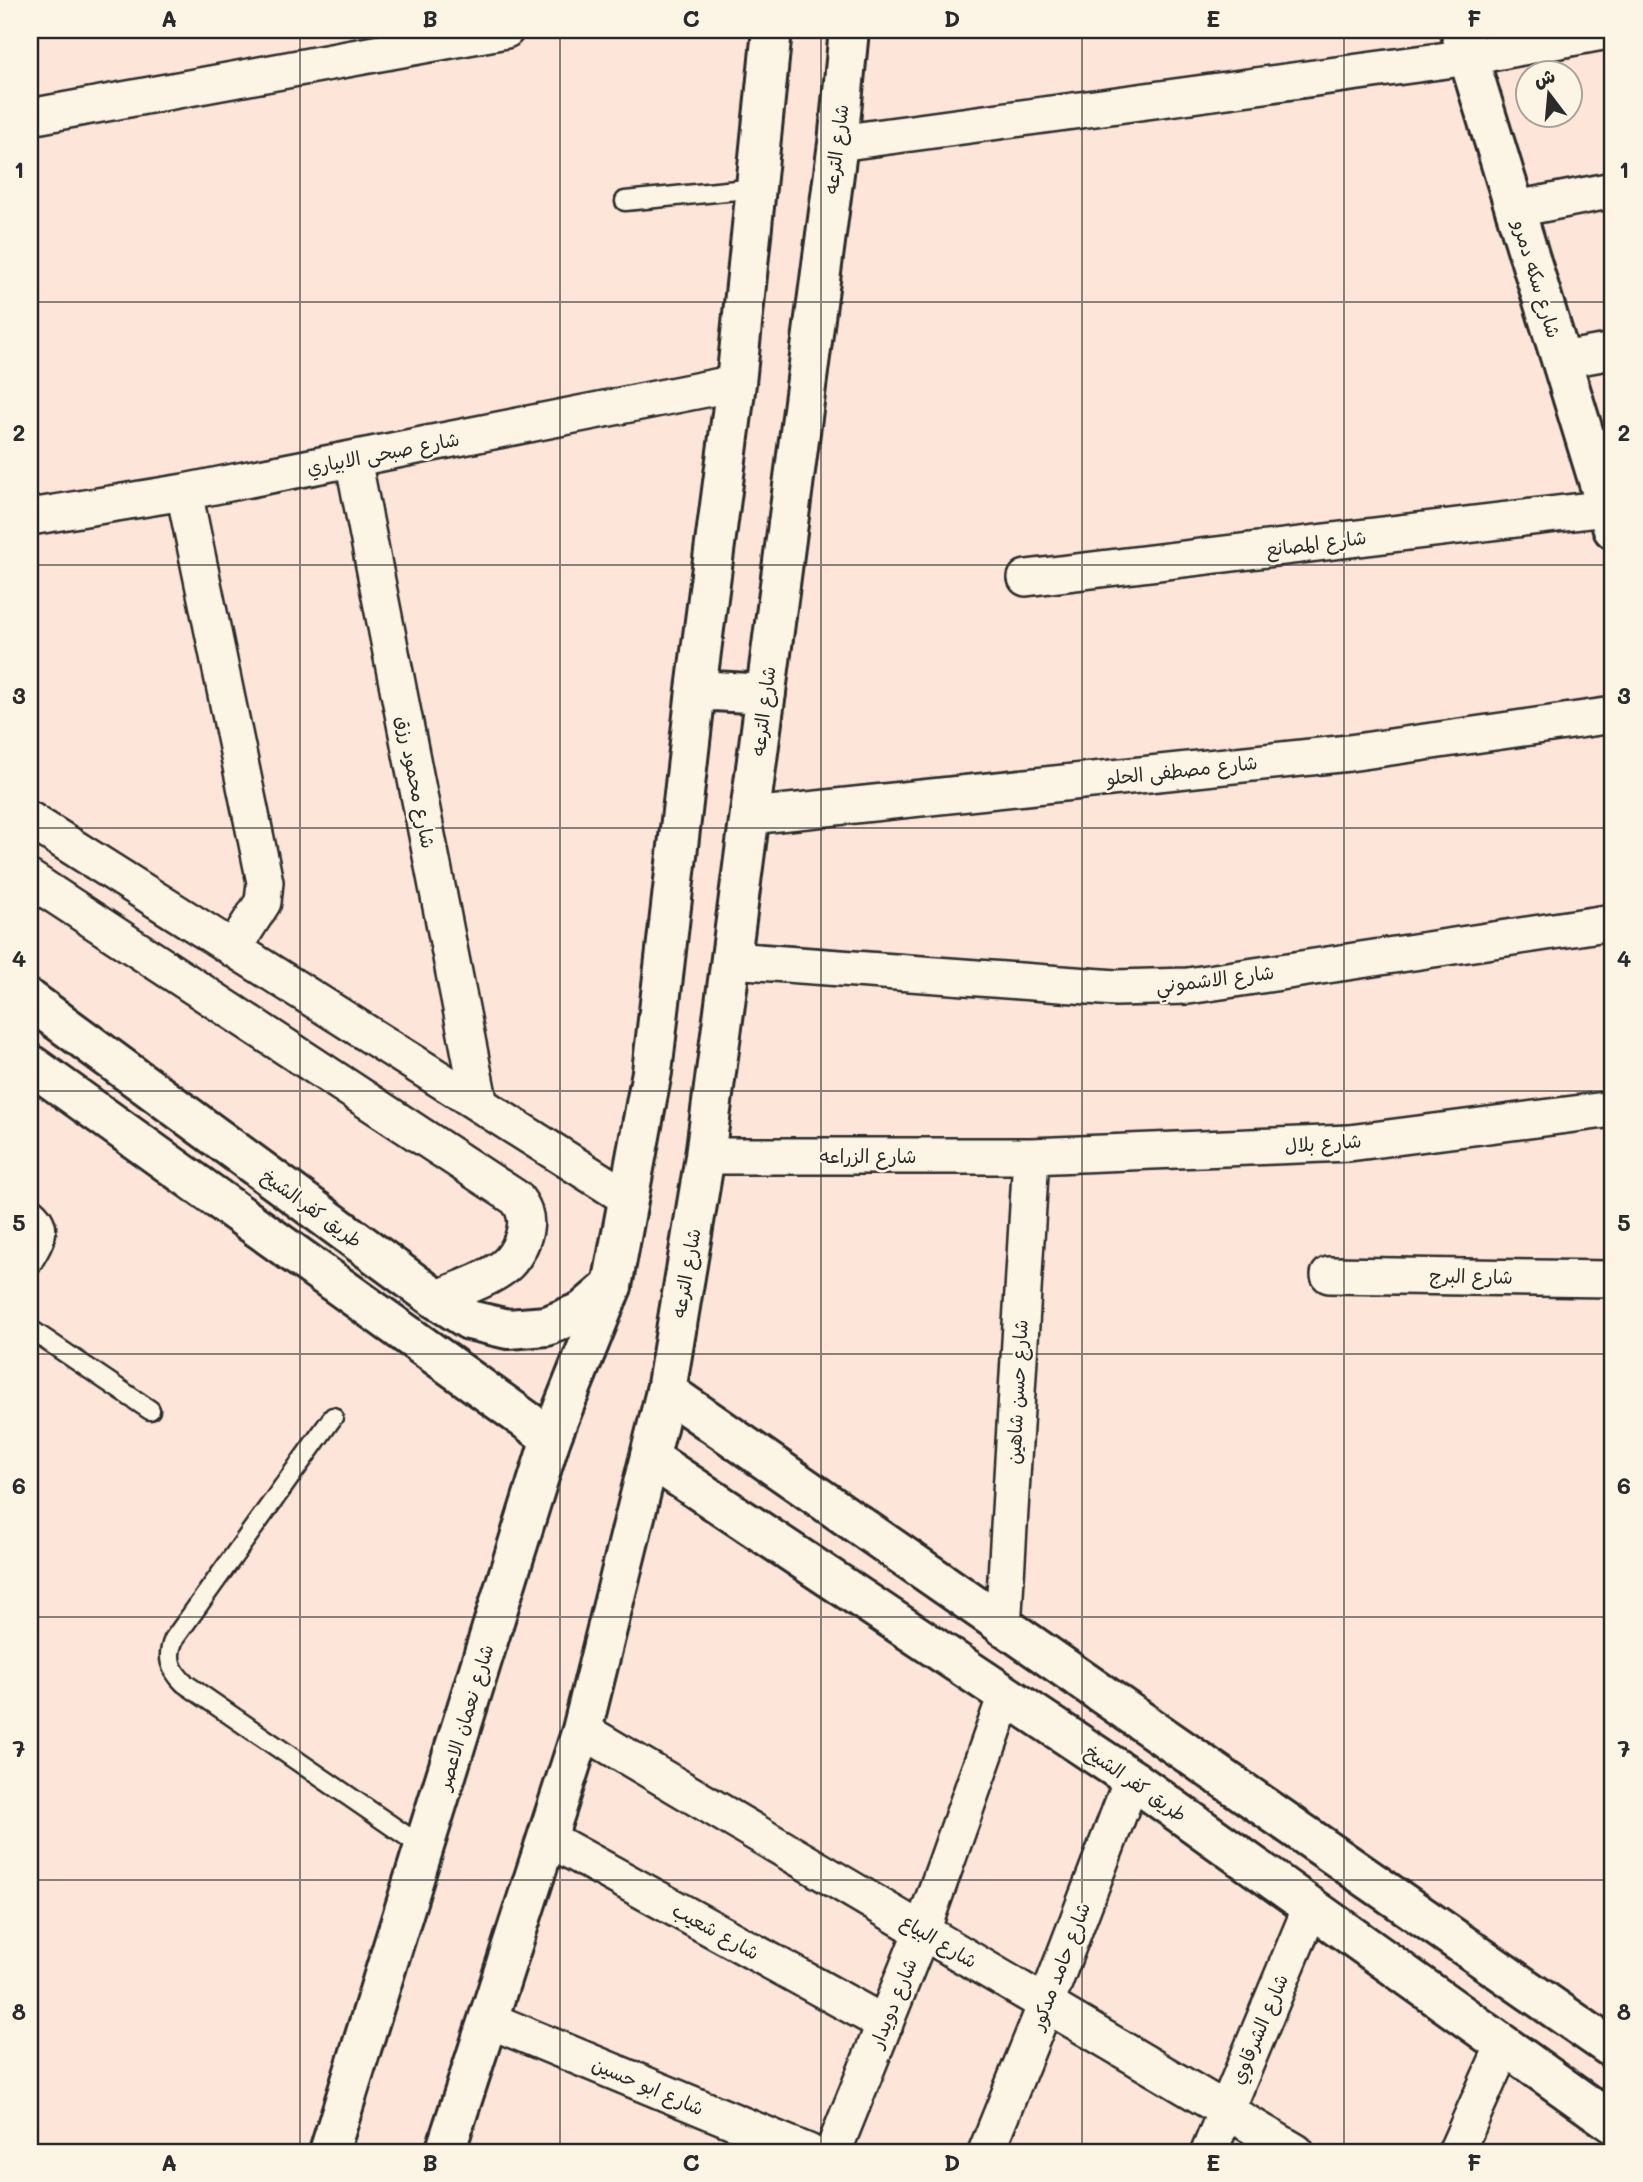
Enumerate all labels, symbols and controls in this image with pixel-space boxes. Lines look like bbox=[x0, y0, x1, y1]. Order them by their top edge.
text: A bbox=[161, 3, 177, 33]
text: B bbox=[422, 3, 438, 33]
text: C bbox=[682, 3, 700, 33]
text: D bbox=[944, 3, 960, 33]
text: E bbox=[1206, 3, 1220, 33]
text: F bbox=[1467, 3, 1481, 33]
north arrow bbox=[1514, 60, 1584, 130]
text: ش bbox=[1531, 62, 1558, 92]
street label: شارع الترعه bbox=[818, 103, 855, 196]
text: 1 bbox=[14, 154, 24, 184]
text: 1 bbox=[1619, 154, 1629, 184]
street label: شارع سكه دمرو bbox=[1505, 215, 1567, 341]
text: 2 bbox=[13, 417, 25, 447]
text: 2 bbox=[1618, 417, 1630, 447]
street label: شارع صبحى الابياري bbox=[305, 425, 462, 482]
street label: شارع المصانع bbox=[1264, 524, 1368, 563]
street label: شارع الترعه bbox=[745, 665, 782, 758]
text: 3 bbox=[12, 680, 26, 710]
text: 3 bbox=[1617, 680, 1631, 710]
street label: شارع محمود رزق bbox=[389, 713, 442, 851]
street label: شارع مصطفى الحلو bbox=[1104, 749, 1259, 792]
text: 4 bbox=[12, 943, 26, 973]
text: 4 bbox=[1617, 943, 1631, 973]
street label: شارع الاشموني bbox=[1154, 959, 1276, 1003]
street label: شارع بلال bbox=[1284, 1127, 1363, 1160]
street label: شارع الزراعه bbox=[819, 1143, 917, 1170]
street label: طريق كفر الشيخ bbox=[256, 1163, 368, 1253]
text: 5 bbox=[12, 1207, 26, 1237]
text: 5 bbox=[1617, 1207, 1631, 1237]
street label: شارع الترعه bbox=[665, 1226, 708, 1320]
street label: شارع البرج bbox=[1429, 1262, 1513, 1291]
street label: شارع حسن شاهين bbox=[1000, 1319, 1035, 1465]
text: 6 bbox=[12, 1470, 26, 1500]
text: 6 bbox=[1617, 1470, 1631, 1500]
street label: شارع نعمان الاعصر bbox=[430, 1641, 500, 1795]
text: 7 bbox=[13, 1733, 26, 1763]
text: 7 bbox=[1618, 1733, 1631, 1763]
street label: طريق كفر الشيخ bbox=[1080, 1738, 1192, 1828]
street label: شارع شعيب bbox=[667, 1896, 764, 1966]
street label: شارع حامد مدكور bbox=[1023, 1899, 1097, 2036]
street label: شارع البياع bbox=[895, 1908, 982, 1975]
street label: شارع دويدار bbox=[863, 1954, 924, 2054]
street label: شارع الشرقاوي bbox=[1224, 1970, 1296, 2089]
text: 8 bbox=[12, 1996, 26, 2026]
text: 8 bbox=[1617, 1996, 1631, 2026]
street label: شارع ابو حسين bbox=[588, 2051, 708, 2122]
text: A bbox=[161, 2147, 177, 2177]
text: B bbox=[422, 2147, 438, 2177]
text: C bbox=[682, 2147, 700, 2177]
text: D bbox=[944, 2147, 960, 2177]
text: E bbox=[1206, 2147, 1220, 2177]
text: F bbox=[1467, 2147, 1481, 2177]

